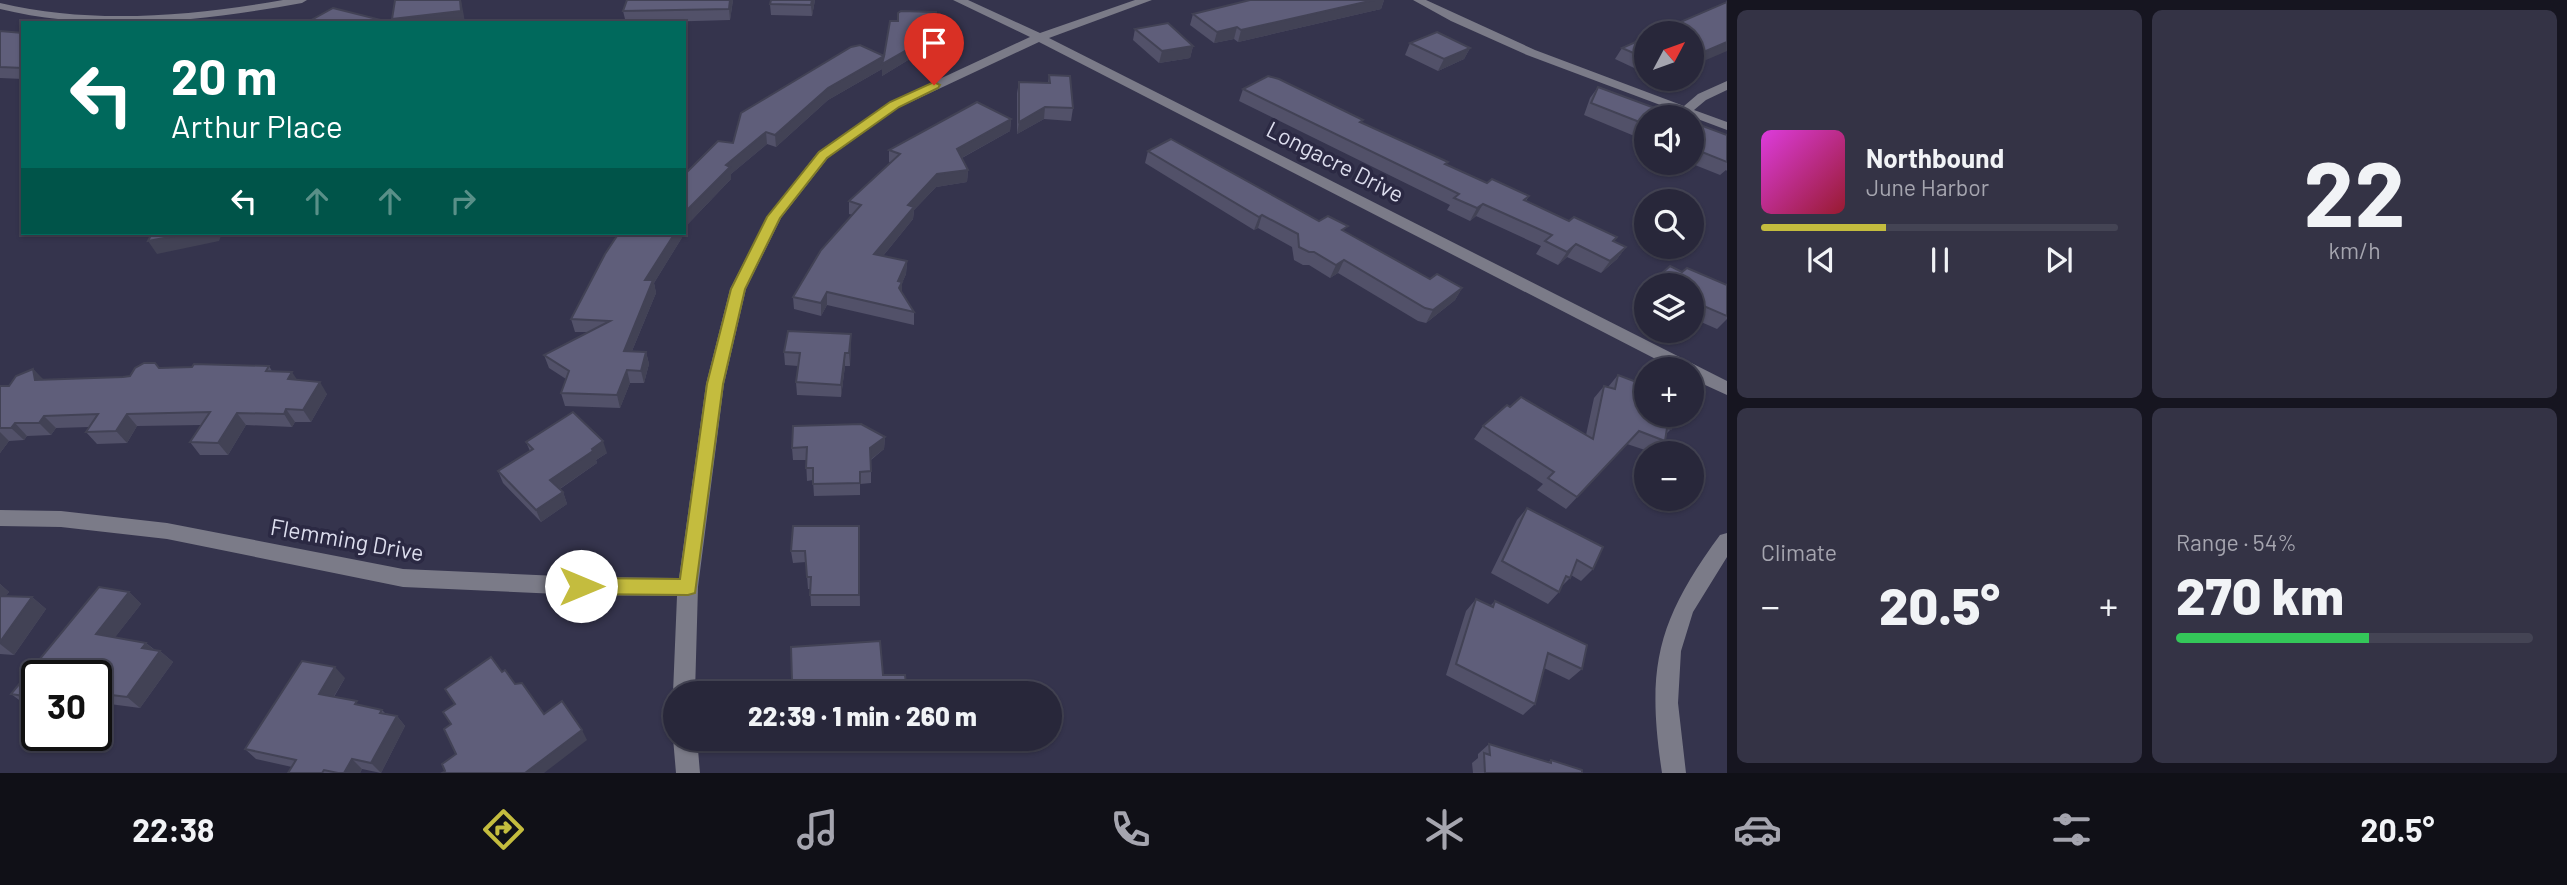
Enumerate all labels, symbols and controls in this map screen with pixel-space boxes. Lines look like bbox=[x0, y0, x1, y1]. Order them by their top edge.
pin bbox=[904, 13, 964, 85]
north arrow bbox=[1634, 21, 1704, 91]
map controls bbox=[1634, 21, 1704, 511]
icon: arrive bbox=[915, 24, 953, 62]
text: 20 m bbox=[171, 46, 277, 105]
icon: left bbox=[56, 49, 147, 140]
button: sound bbox=[1634, 105, 1704, 175]
text: Arthur Place bbox=[171, 106, 343, 144]
street label: Longacre Drive bbox=[1262, 115, 1409, 208]
text: 22 bbox=[2304, 136, 2405, 245]
text: Northbound bbox=[1866, 142, 2004, 173]
text: June Harbor bbox=[1866, 173, 1989, 201]
icon: left bbox=[225, 182, 263, 220]
icon: ahead bbox=[298, 182, 336, 220]
icon: ahead bbox=[371, 182, 409, 220]
icon: right bbox=[444, 182, 482, 220]
button: search bbox=[1634, 189, 1704, 259]
text: km/h bbox=[2328, 236, 2381, 264]
icon: previous bbox=[1802, 241, 1840, 279]
icon: pause bbox=[1921, 241, 1959, 279]
icon: next bbox=[2040, 241, 2078, 279]
button: layers bbox=[1634, 273, 1704, 343]
button: + bbox=[1634, 357, 1704, 427]
button: − bbox=[1634, 441, 1704, 511]
street label: Flemming Drive bbox=[268, 512, 426, 566]
text: Range · 54% bbox=[2176, 528, 2297, 556]
text: Climate bbox=[1761, 538, 1837, 566]
position arrow bbox=[544, 549, 618, 623]
text: 270 km bbox=[2176, 563, 2344, 625]
text: 20.5° bbox=[1879, 573, 2000, 635]
text: − bbox=[1761, 582, 1780, 628]
text: + bbox=[2099, 582, 2118, 628]
speed limit sign: 30 bbox=[21, 660, 112, 751]
text: 22:39 · 1 min · 260 m bbox=[748, 700, 977, 731]
icon: directions bbox=[479, 805, 528, 854]
icon: music bbox=[793, 805, 842, 854]
icon: phone bbox=[1106, 805, 1155, 854]
icon: climate bbox=[1420, 805, 1469, 854]
icon: car bbox=[1733, 805, 1782, 854]
icon: filters bbox=[2047, 805, 2096, 854]
text: 22:38 bbox=[132, 810, 214, 848]
text: 20.5° bbox=[2361, 810, 2435, 848]

